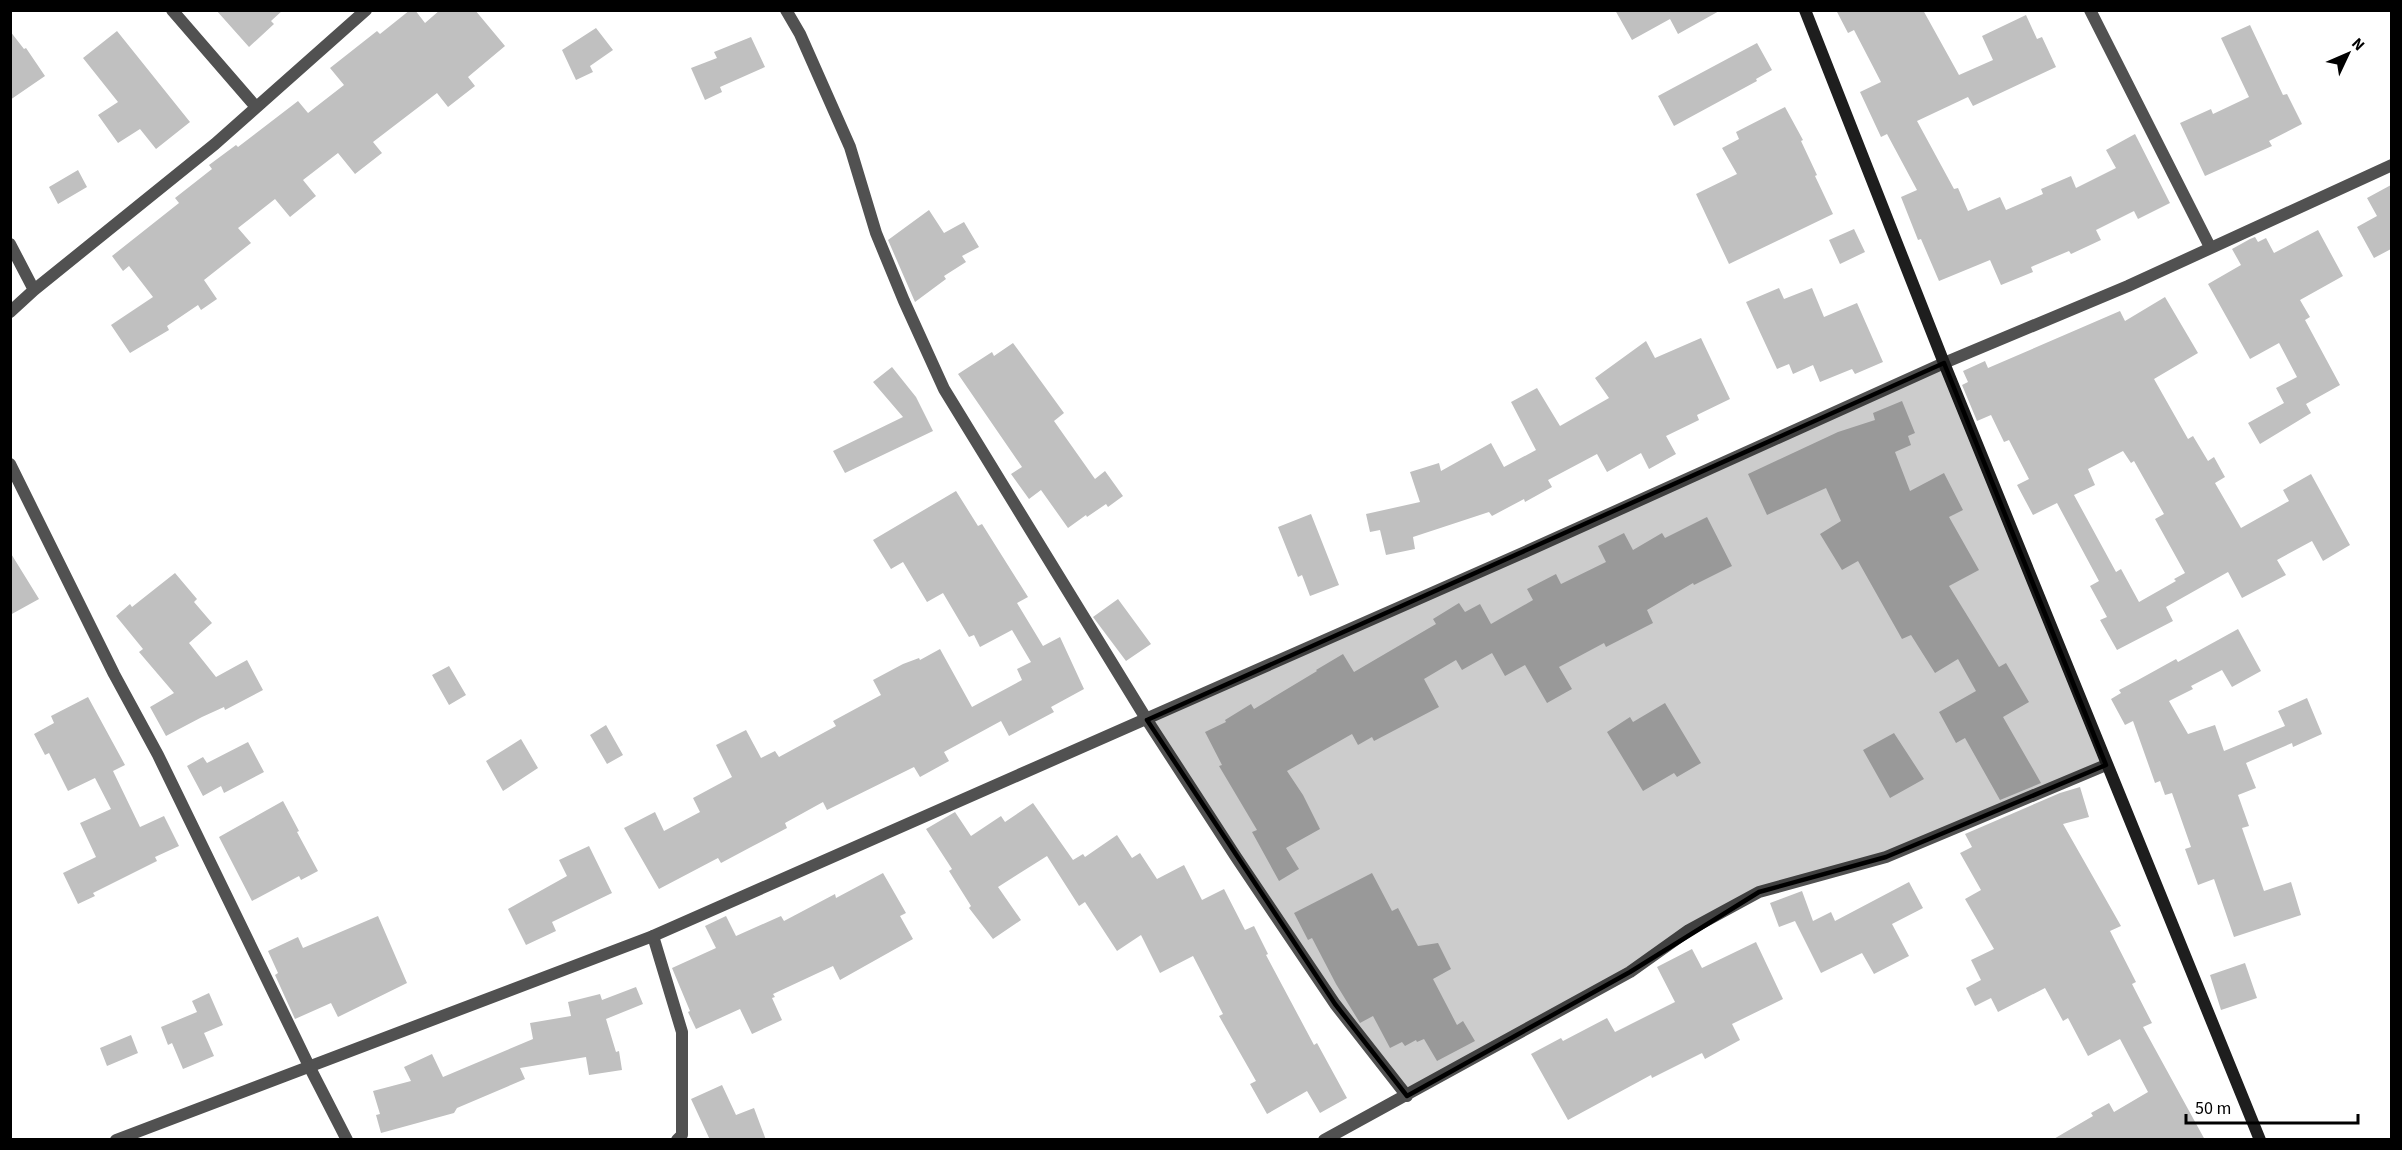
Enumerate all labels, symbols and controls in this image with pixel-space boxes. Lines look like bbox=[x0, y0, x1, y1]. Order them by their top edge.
north arrow bbox=[2318, 24, 2378, 84]
text: N bbox=[2346, 33, 2370, 56]
scale bar bbox=[2186, 1087, 2358, 1125]
text: 50 m bbox=[2195, 1096, 2231, 1121]

